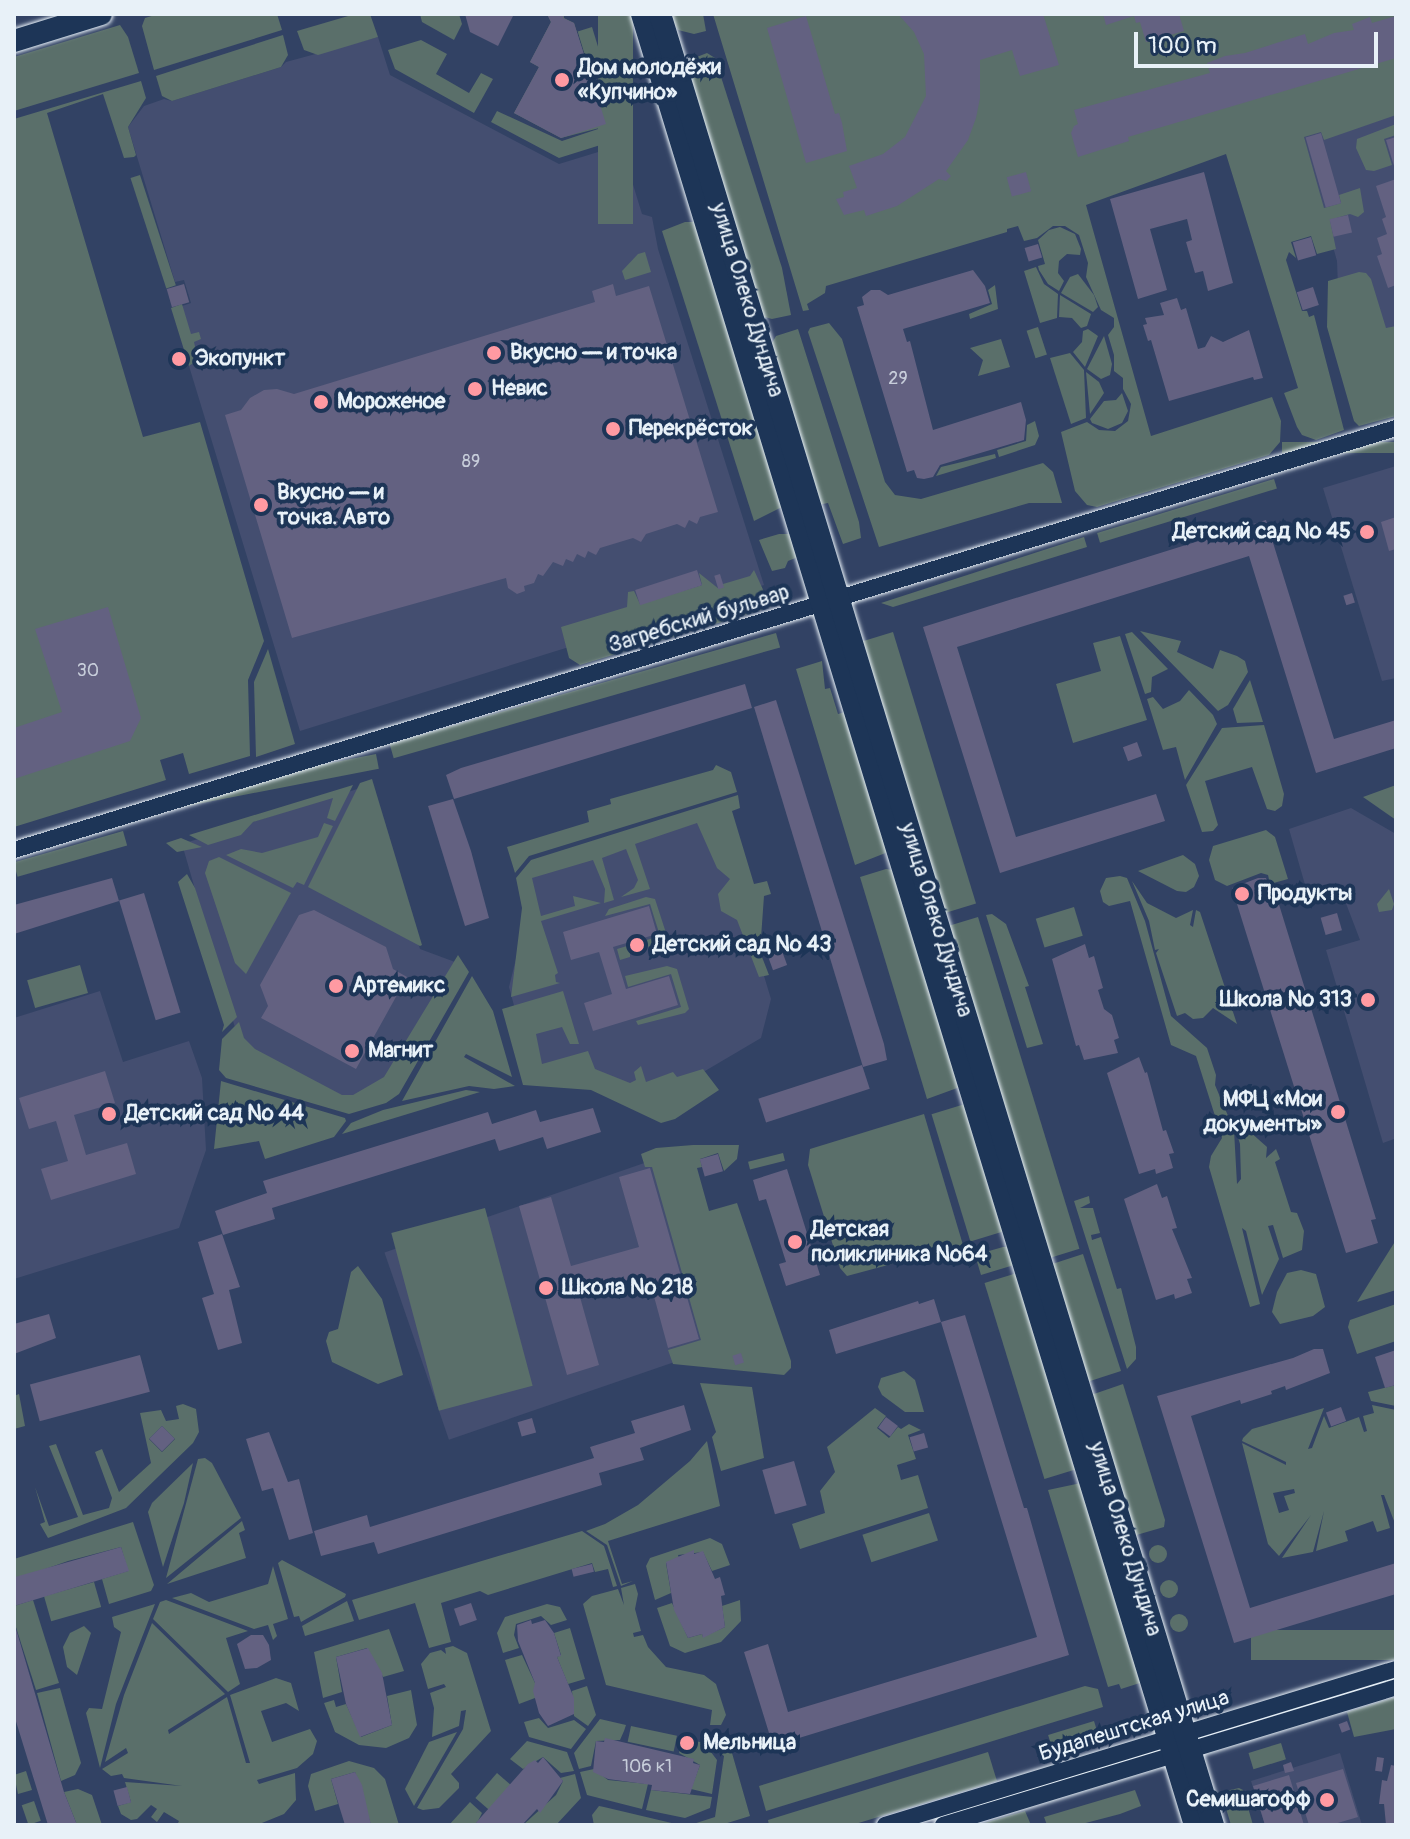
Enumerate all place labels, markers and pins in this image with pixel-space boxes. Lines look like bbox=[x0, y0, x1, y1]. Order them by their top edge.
place label: Дом молодёжи «Купчино» bbox=[578, 54, 721, 106]
marker: Дом молодёжи «Купчино» bbox=[553, 71, 571, 89]
place label: Вкусно — и точка bbox=[510, 340, 677, 366]
marker: Вкусно — и точка bbox=[485, 344, 503, 362]
place label: Экопункт bbox=[195, 346, 285, 372]
marker: Экопункт bbox=[170, 350, 188, 368]
place label: Невис bbox=[491, 376, 548, 402]
marker: Невис bbox=[466, 380, 484, 398]
place label: Мороженое bbox=[337, 389, 445, 415]
marker: Мороженое bbox=[312, 393, 330, 411]
place label: Перекрёсток bbox=[629, 416, 753, 442]
marker: Перекрёсток bbox=[604, 420, 622, 438]
place label: Вкусно — и точка. Авто bbox=[277, 479, 390, 530]
marker: Вкусно — и точка. Авто bbox=[252, 496, 270, 514]
place label: Детский сад № 45 bbox=[1173, 519, 1351, 545]
marker: Детский сад № 45 bbox=[1358, 523, 1376, 541]
place label: Продукты bbox=[1258, 881, 1353, 907]
marker: Продукты bbox=[1233, 885, 1251, 903]
place label: Детский сад № 43 bbox=[653, 932, 832, 958]
marker: Детский сад № 43 bbox=[628, 936, 646, 954]
place label: Артемикс bbox=[352, 973, 445, 999]
marker: Артемикс bbox=[327, 977, 345, 995]
place label: Школа № 313 bbox=[1220, 987, 1352, 1013]
marker: Школа № 313 bbox=[1359, 991, 1377, 1009]
place label: Магнит bbox=[368, 1038, 433, 1064]
marker: Магнит bbox=[343, 1042, 361, 1060]
place label: МФЦ «Мои документы» bbox=[1204, 1086, 1322, 1138]
place label: Детский сад № 44 bbox=[125, 1101, 304, 1127]
marker: МФЦ «Мои документы» bbox=[1329, 1103, 1347, 1121]
marker: Детский сад № 44 bbox=[100, 1105, 118, 1123]
place label: Детская поликлиника №64 bbox=[811, 1216, 987, 1268]
marker: Детская поликлиника №64 bbox=[786, 1233, 804, 1251]
place label: Школа № 218 bbox=[562, 1275, 693, 1301]
marker: Школа № 218 bbox=[537, 1279, 555, 1297]
place label: Мельница bbox=[703, 1730, 796, 1756]
marker: Мельница bbox=[678, 1734, 696, 1752]
place label: Семишагофф bbox=[1186, 1787, 1311, 1813]
marker: Семишагофф bbox=[1318, 1791, 1336, 1809]

